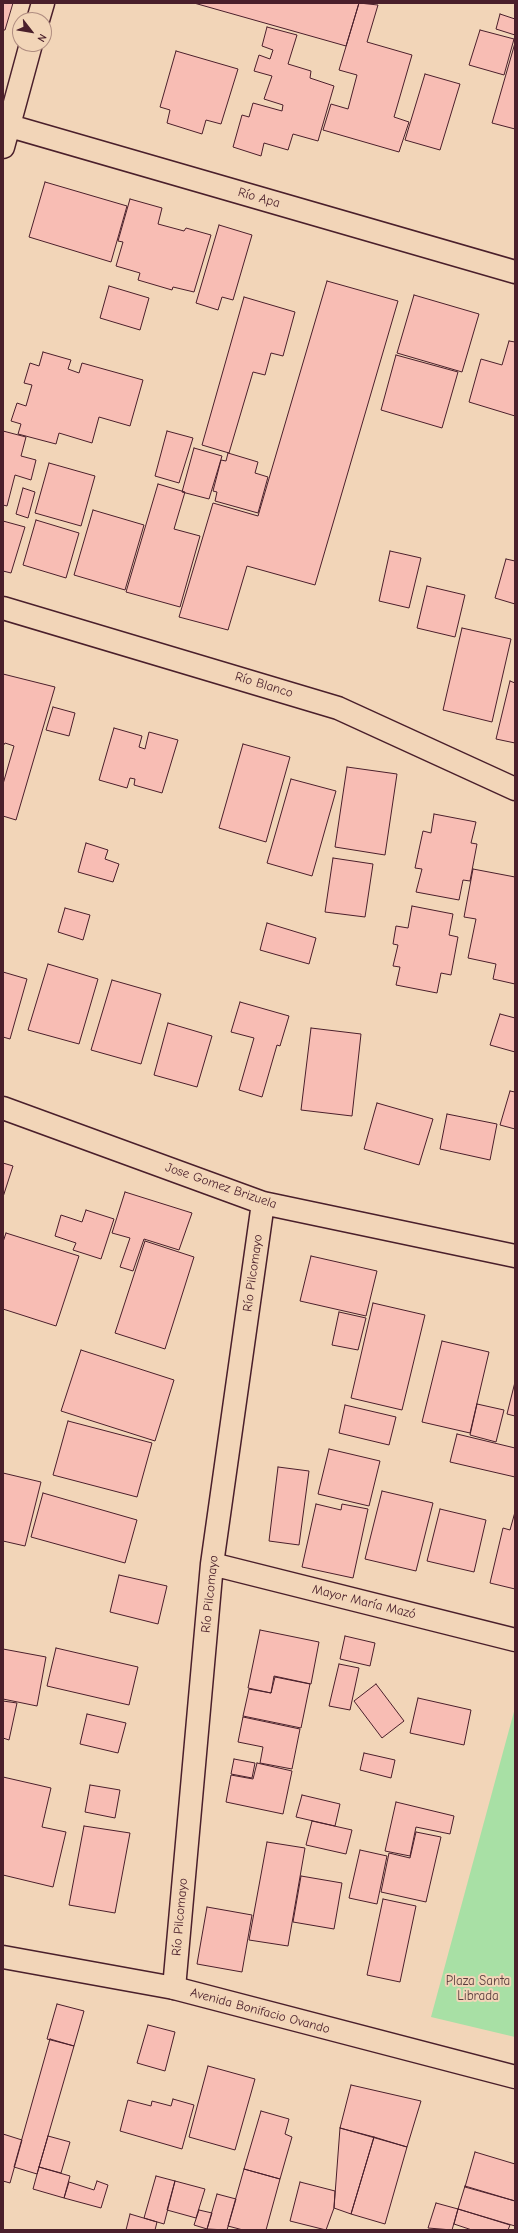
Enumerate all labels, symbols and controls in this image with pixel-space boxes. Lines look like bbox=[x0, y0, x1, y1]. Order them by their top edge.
north arrow bbox=[12, 12, 52, 52]
text: N bbox=[34, 31, 49, 44]
street label: Río Apa bbox=[236, 185, 282, 211]
street label: Río Blanco bbox=[233, 669, 295, 701]
street label: Jose Gomez Brizuela bbox=[163, 1160, 279, 1212]
street label: Río Pilcomayo bbox=[240, 1233, 266, 1313]
street label: Río Pilcomayo bbox=[198, 1554, 222, 1634]
street label: Mayor María Mazó bbox=[311, 1582, 417, 1622]
street label: Río Pilcomayo bbox=[169, 1877, 191, 1957]
park label: Plaza Santa Librada bbox=[446, 1973, 510, 2004]
street label: Avenida Bonifacio Ovando bbox=[188, 1985, 332, 2037]

